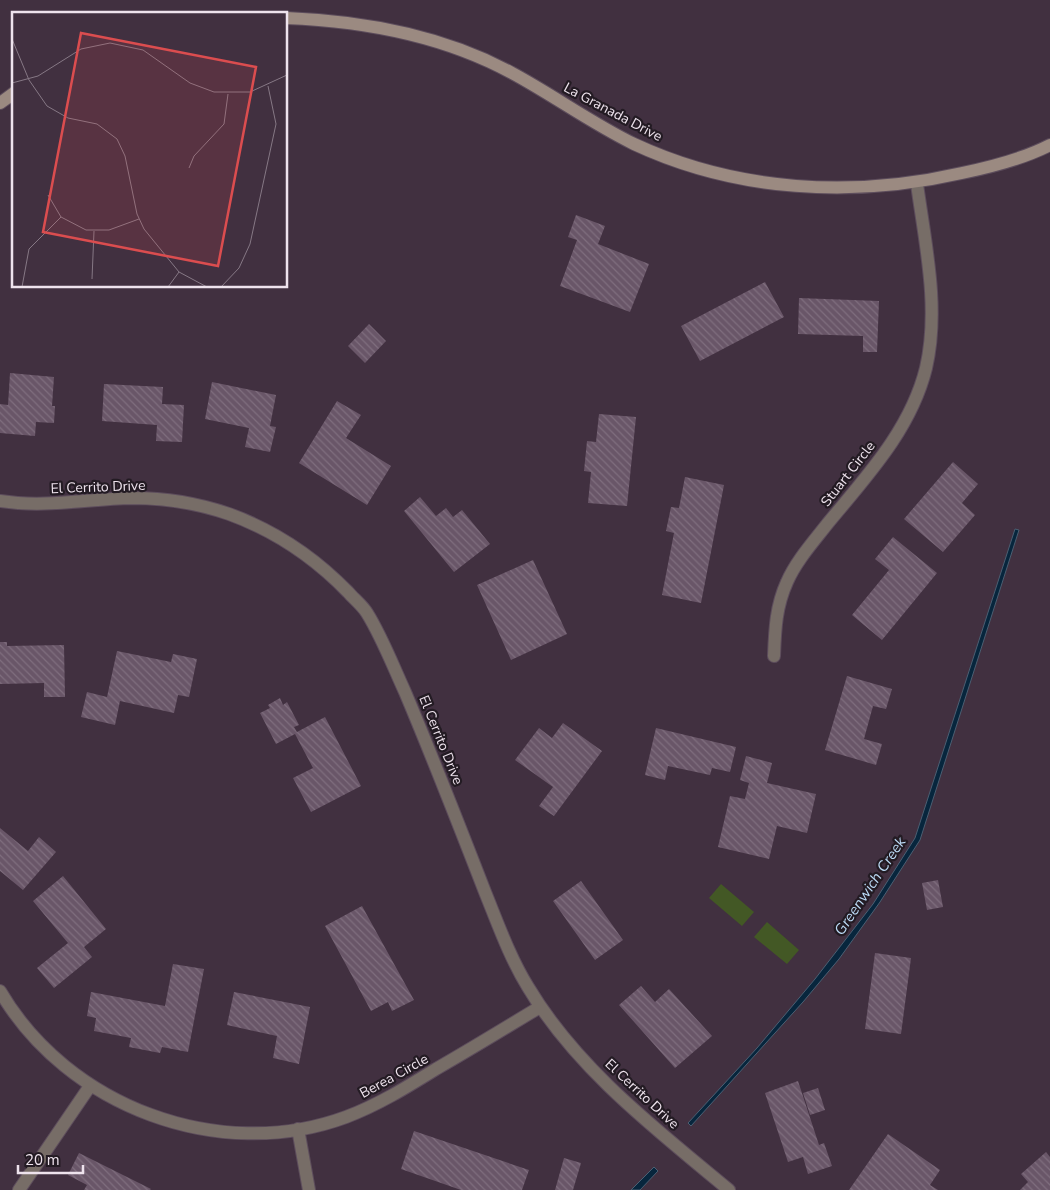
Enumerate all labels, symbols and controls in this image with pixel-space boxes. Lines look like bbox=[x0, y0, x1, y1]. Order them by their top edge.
inset map bbox=[12, 12, 288, 288]
street label: La Granada Drive bbox=[560, 78, 666, 146]
street label: Stuart Circle bbox=[816, 437, 880, 511]
street label: El Cerrito Drive bbox=[50, 476, 146, 498]
street label: El Cerrito Drive bbox=[414, 692, 468, 788]
water label: Greenwich Creek bbox=[830, 832, 911, 939]
street label: Berea Circle bbox=[356, 1049, 432, 1103]
street label: El Cerrito Drive bbox=[601, 1055, 683, 1133]
scale bar bbox=[18, 1142, 82, 1174]
text: 20 m bbox=[25, 1150, 60, 1170]

